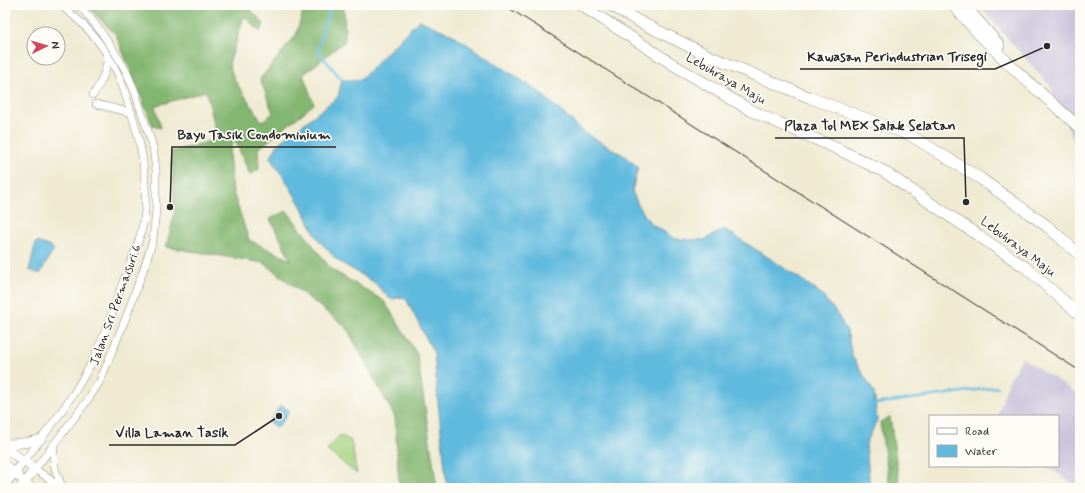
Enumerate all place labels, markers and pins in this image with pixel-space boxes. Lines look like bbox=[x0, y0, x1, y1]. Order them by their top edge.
callout: Kawasan Perindustrian Trisegi bbox=[800, 43, 995, 69]
callout: Plaza Tol MEX Salak Selatan bbox=[775, 112, 964, 138]
callout: Bayu Tasik Condominium bbox=[172, 121, 336, 147]
callout: Villa Laman Tasik bbox=[109, 419, 235, 445]

